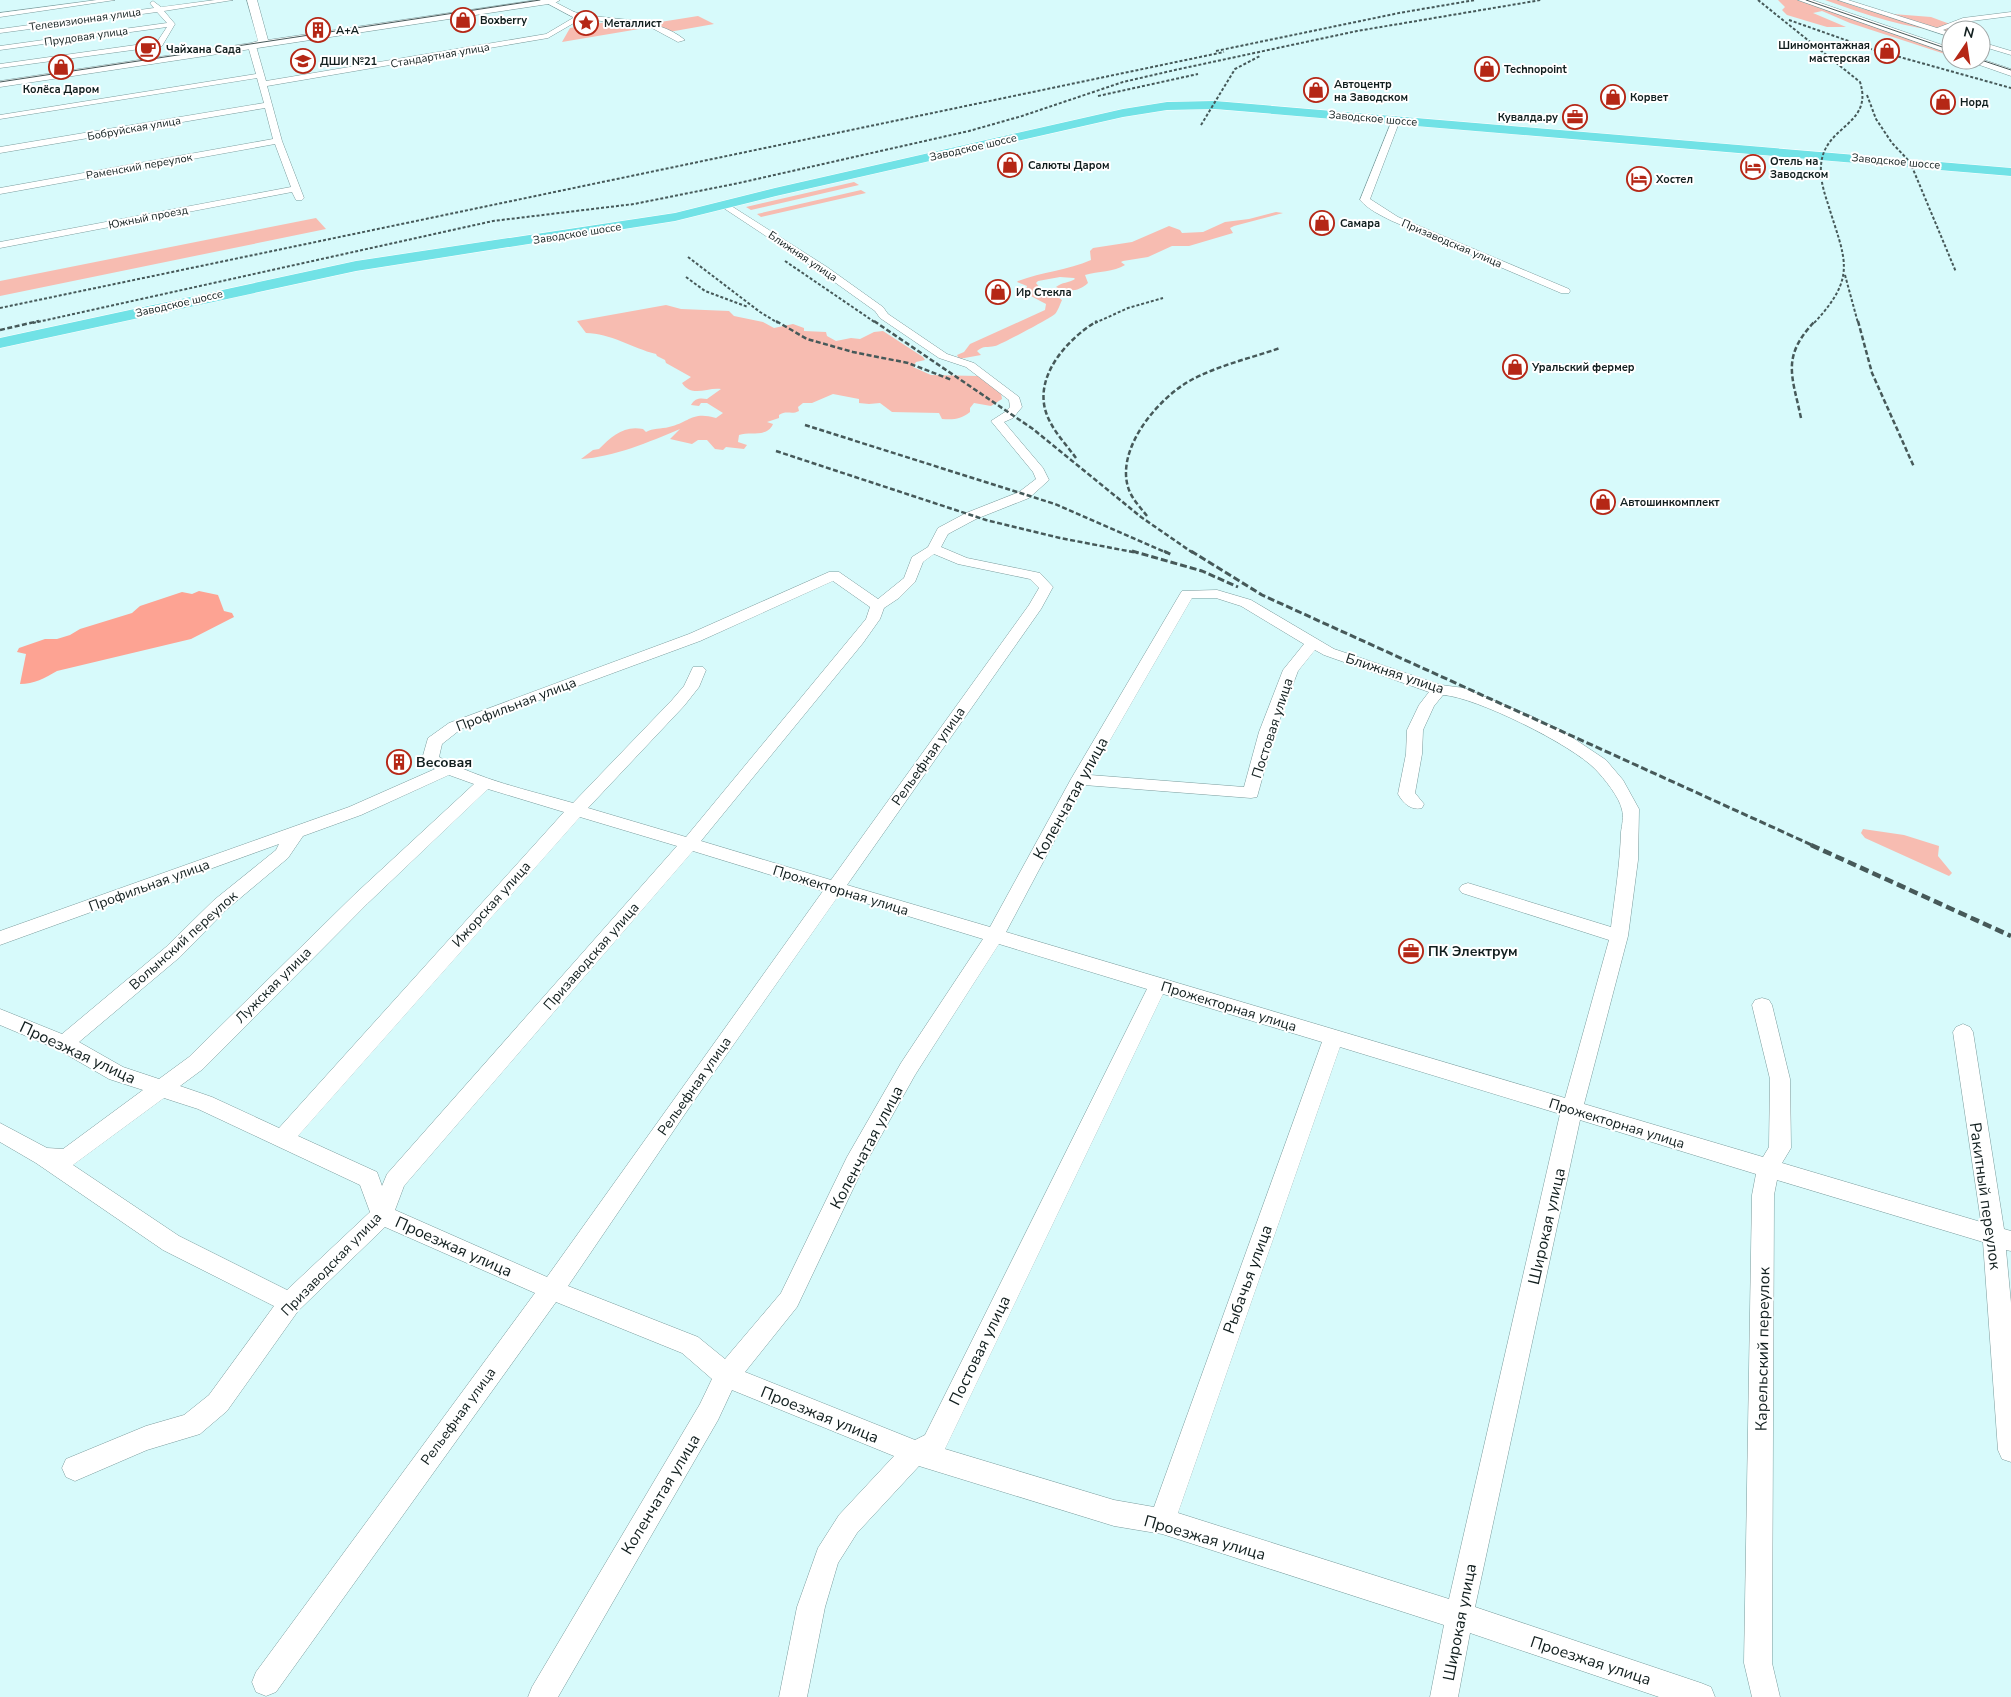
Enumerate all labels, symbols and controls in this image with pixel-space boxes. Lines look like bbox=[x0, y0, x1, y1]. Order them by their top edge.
street label: Телевизионная улица bbox=[28, 4, 142, 35]
shop icon: Boxberry bbox=[450, 7, 476, 33]
place icon: Металлист bbox=[573, 10, 599, 36]
place label: Boxberry bbox=[480, 13, 527, 28]
place label: Металлист bbox=[604, 16, 662, 31]
building icon: А+A bbox=[305, 17, 331, 43]
north arrow bbox=[1941, 20, 1991, 70]
text: N bbox=[1962, 22, 1976, 43]
street label: Прудовая улица bbox=[43, 23, 129, 50]
place label: А+A bbox=[336, 23, 360, 38]
cafe icon: Чайхана Сада bbox=[135, 36, 161, 62]
place label: Шиномонтажная мастерская bbox=[1778, 38, 1870, 66]
shop icon: Шиномонтажная мастерская bbox=[1874, 38, 1900, 64]
street label: Стандартная улица bbox=[389, 39, 491, 72]
place label: Чайхана Сада bbox=[166, 42, 241, 57]
school or university icon: ДШИ №21 bbox=[290, 48, 316, 74]
shop icon: Колёса Даром bbox=[48, 54, 74, 80]
place label: ДШИ №21 bbox=[320, 54, 377, 69]
shop icon: Technopoint bbox=[1474, 56, 1500, 82]
place label: Technopoint bbox=[1504, 62, 1568, 77]
shop icon: Автоцентр на Заводском bbox=[1303, 77, 1329, 103]
place label: Автоцентр на Заводском bbox=[1334, 77, 1408, 105]
place label: Колёса Даром bbox=[23, 82, 99, 97]
shop icon: Корвет bbox=[1600, 84, 1626, 110]
shop icon: Норд bbox=[1930, 89, 1956, 115]
place label: Корвет bbox=[1630, 90, 1669, 105]
place label: Норд bbox=[1960, 95, 1989, 110]
office icon: Кувалда.ру bbox=[1562, 104, 1588, 130]
street label: Заводское шоссе bbox=[1328, 107, 1418, 130]
place label: Кувалда.ру bbox=[1498, 110, 1558, 125]
street label: Бобруйская улица bbox=[86, 113, 182, 144]
street label: Заводское шоссе bbox=[928, 130, 1018, 165]
street label: Раменский переулок bbox=[85, 150, 194, 183]
street label: Заводское шоссе bbox=[1851, 150, 1941, 173]
shop icon: Салюты Даром bbox=[997, 152, 1023, 178]
hotel icon: Отель на Заводском bbox=[1740, 154, 1766, 180]
place label: Отель на Заводском bbox=[1770, 154, 1828, 182]
place label: Салюты Даром bbox=[1028, 158, 1110, 173]
hotel icon: Хостел bbox=[1626, 166, 1652, 192]
place label: Хостел bbox=[1655, 172, 1693, 187]
street label: Южный проезд bbox=[107, 202, 190, 233]
shop icon: Самара bbox=[1309, 210, 1335, 236]
street label: Призаводская улица bbox=[1399, 215, 1504, 271]
place label: Самара bbox=[1340, 216, 1380, 231]
street label: Заводское шоссе bbox=[532, 219, 622, 248]
street label: Ближняя улица bbox=[765, 228, 840, 285]
shop icon: Ир Стекла bbox=[985, 279, 1011, 305]
place label: Ир Стекла bbox=[1016, 285, 1072, 300]
street label: Заводское шоссе bbox=[134, 286, 224, 321]
shop icon: Уральский фермер bbox=[1502, 354, 1528, 380]
place label: Уральский фермер bbox=[1531, 360, 1635, 375]
shop icon: Автошинкомплект bbox=[1590, 489, 1616, 515]
place label: Автошинкомплект bbox=[1620, 495, 1720, 510]
street label: Ближняя улица bbox=[1343, 649, 1446, 698]
street label: Профильная улица bbox=[453, 673, 579, 736]
street label: Постовая улица bbox=[1247, 675, 1298, 781]
street label: Рельефная улица bbox=[887, 703, 970, 809]
street label: Коленчатая улица bbox=[1028, 733, 1114, 864]
building icon: Весовая bbox=[386, 749, 412, 775]
place label: Весовая bbox=[416, 753, 472, 772]
street label: Профильная улица bbox=[86, 855, 212, 916]
street label: Ижорская улица bbox=[448, 857, 535, 951]
street label: Прожекторная улица bbox=[771, 861, 911, 920]
street label: Волынский переулок bbox=[125, 886, 242, 994]
street label: Призаводская улица bbox=[539, 898, 644, 1014]
office icon: ПК Электрум bbox=[1398, 938, 1424, 964]
place label: ПК Электрум bbox=[1428, 942, 1518, 961]
street label: Лужская улица bbox=[231, 943, 316, 1028]
street label: Прожекторная улица bbox=[1159, 977, 1299, 1036]
street label: Проезжая улица bbox=[16, 1016, 139, 1089]
street label: Рельефная улица bbox=[653, 1033, 736, 1139]
street label: Коленчатая улица bbox=[825, 1082, 909, 1213]
street label: Прожекторная улица bbox=[1547, 1094, 1687, 1153]
street label: Ракитный переулок bbox=[1964, 1121, 2006, 1272]
street label: Широкая улица bbox=[1523, 1166, 1571, 1287]
street label: Призаводская улица bbox=[277, 1208, 386, 1320]
street label: Проезжая улица bbox=[392, 1211, 516, 1283]
street label: Рыбачья улица bbox=[1218, 1222, 1278, 1337]
street label: Карельский переулок bbox=[1751, 1266, 1775, 1431]
street label: Постовая улица bbox=[944, 1292, 1016, 1409]
street label: Рельефная улица bbox=[416, 1364, 500, 1469]
street label: Проезжая улица bbox=[757, 1381, 882, 1449]
street label: Коленчатая улица bbox=[616, 1430, 706, 1559]
street label: Проезжая улица bbox=[1141, 1510, 1268, 1566]
street label: Широкая улица bbox=[1438, 1562, 1482, 1683]
street label: Проезжая улица bbox=[1527, 1631, 1654, 1691]

